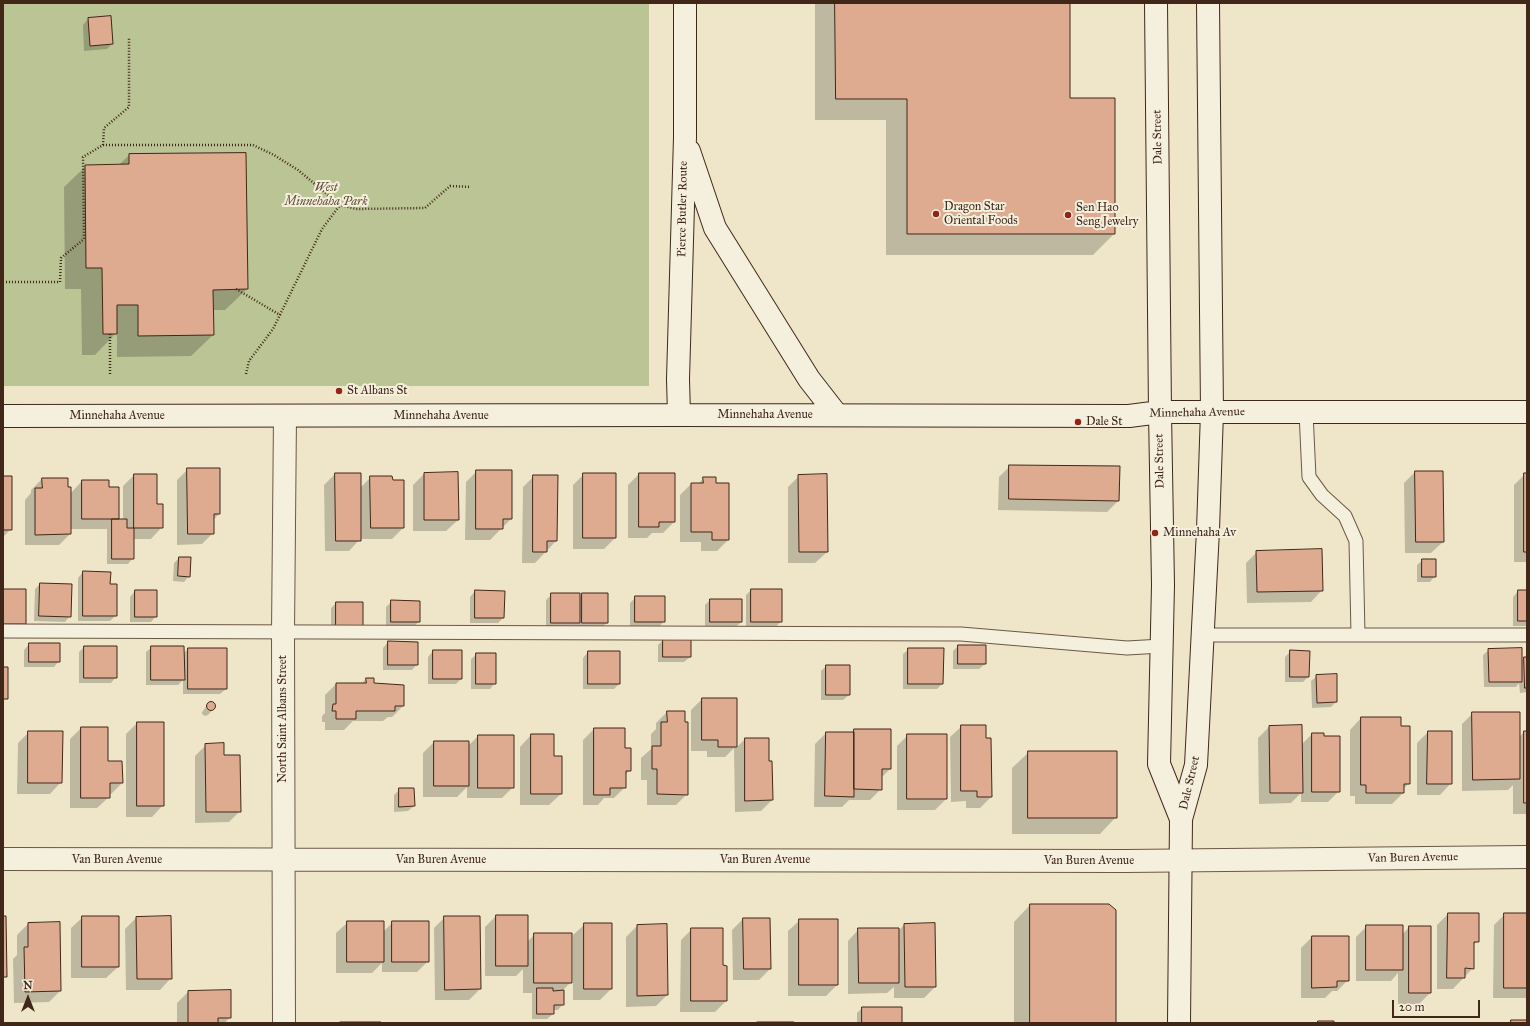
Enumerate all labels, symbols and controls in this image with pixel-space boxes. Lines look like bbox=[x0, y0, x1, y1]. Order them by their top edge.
street label: Dale Street bbox=[1150, 109, 1166, 165]
street label: Pierce Butler Route bbox=[675, 161, 691, 257]
park label: West Minnehaha Park bbox=[285, 181, 367, 209]
place label: Dragon Star Oriental Foods bbox=[944, 200, 1018, 228]
place label: Sen Hao Seng Jewelry bbox=[1076, 201, 1138, 229]
marker: Dragon Star Oriental Foods bbox=[931, 209, 941, 219]
marker: Sen Hao Seng Jewelry bbox=[1063, 210, 1073, 220]
place label: St Albans St bbox=[347, 384, 408, 398]
marker: St Albans St bbox=[334, 386, 344, 396]
street label: Minnehaha Avenue bbox=[1149, 405, 1245, 421]
street label: Minnehaha Avenue bbox=[717, 408, 813, 422]
street label: Minnehaha Avenue bbox=[69, 409, 165, 423]
street label: Minnehaha Avenue bbox=[393, 409, 489, 423]
place label: Dale St bbox=[1086, 415, 1122, 429]
marker: Dale St bbox=[1073, 417, 1083, 427]
street label: Dale Street bbox=[1152, 433, 1168, 489]
place label: Minnehaha Av bbox=[1163, 526, 1236, 540]
marker: Minnehaha Av bbox=[1150, 528, 1160, 538]
street label: North Saint Albans Street bbox=[276, 655, 290, 783]
street label: Dale Street bbox=[1177, 755, 1203, 811]
street label: Van Buren Avenue bbox=[1368, 850, 1458, 866]
street label: Van Buren Avenue bbox=[72, 853, 162, 867]
street label: Van Buren Avenue bbox=[396, 853, 486, 867]
street label: Van Buren Avenue bbox=[720, 853, 810, 867]
street label: Van Buren Avenue bbox=[1044, 854, 1134, 868]
north arrow bbox=[8, 978, 48, 1018]
text: N bbox=[23, 979, 33, 992]
scale bar bbox=[1394, 992, 1482, 1018]
text: 20 m bbox=[1399, 1000, 1425, 1014]

